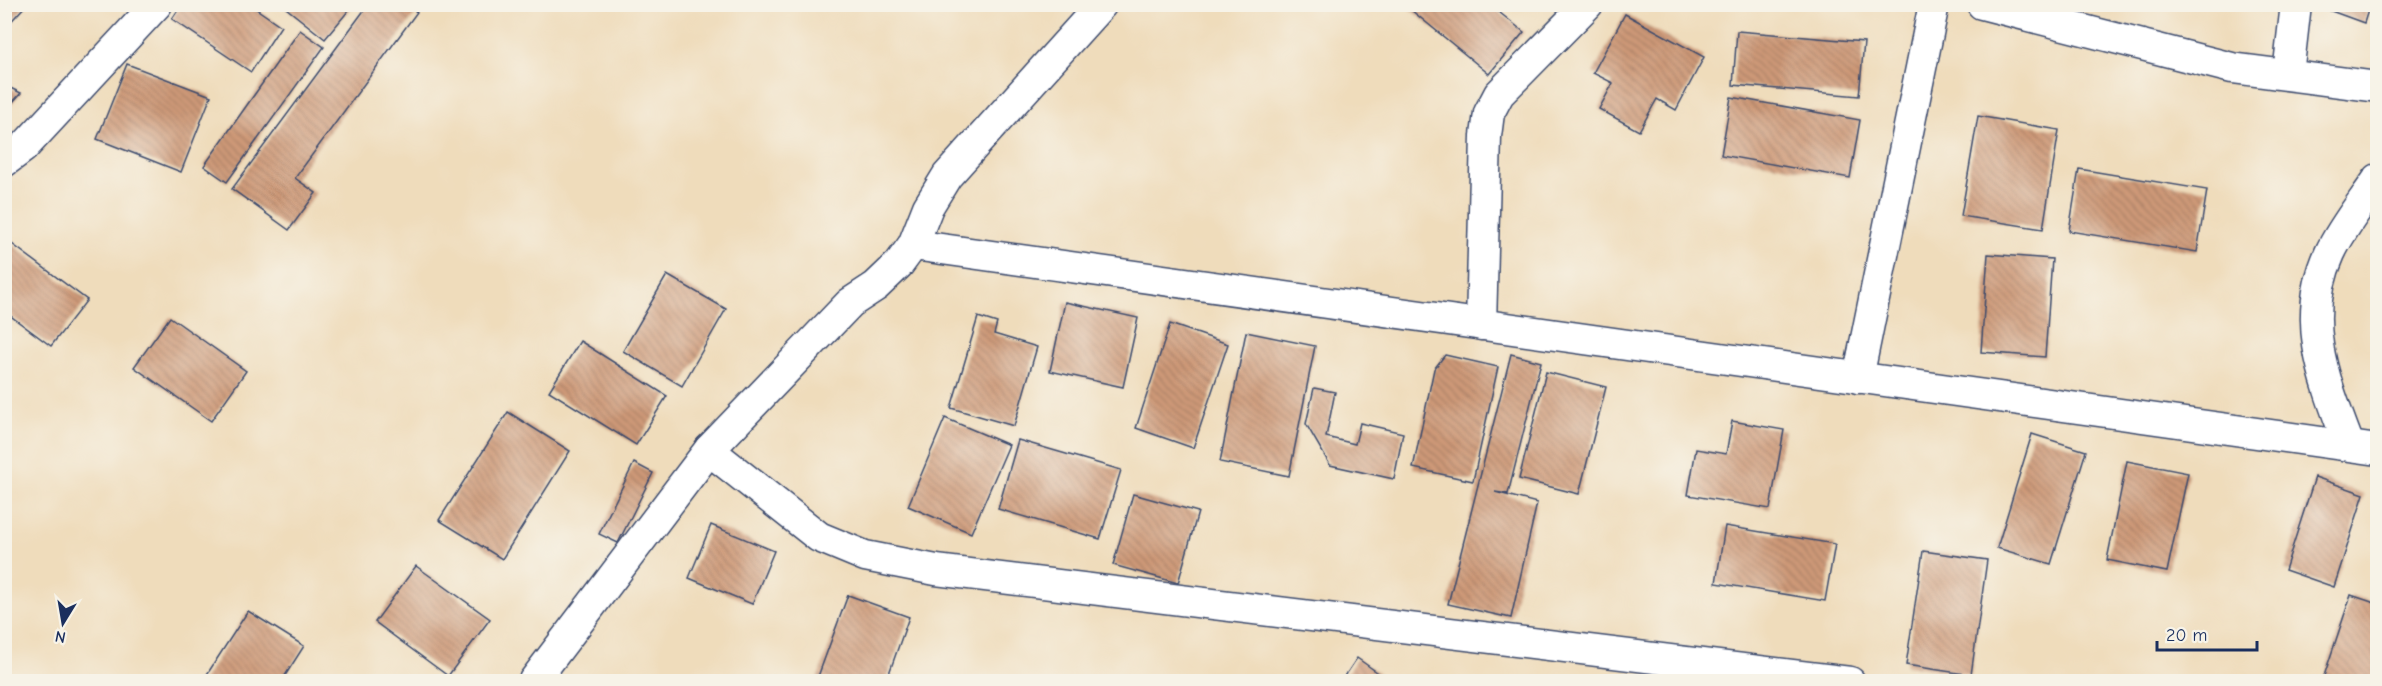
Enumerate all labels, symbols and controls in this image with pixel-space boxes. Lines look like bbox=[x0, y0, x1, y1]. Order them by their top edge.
north arrow bbox=[33, 593, 93, 653]
scale bar bbox=[2157, 614, 2258, 652]
text: 20 m bbox=[2166, 625, 2207, 646]
text: N bbox=[53, 627, 67, 647]

